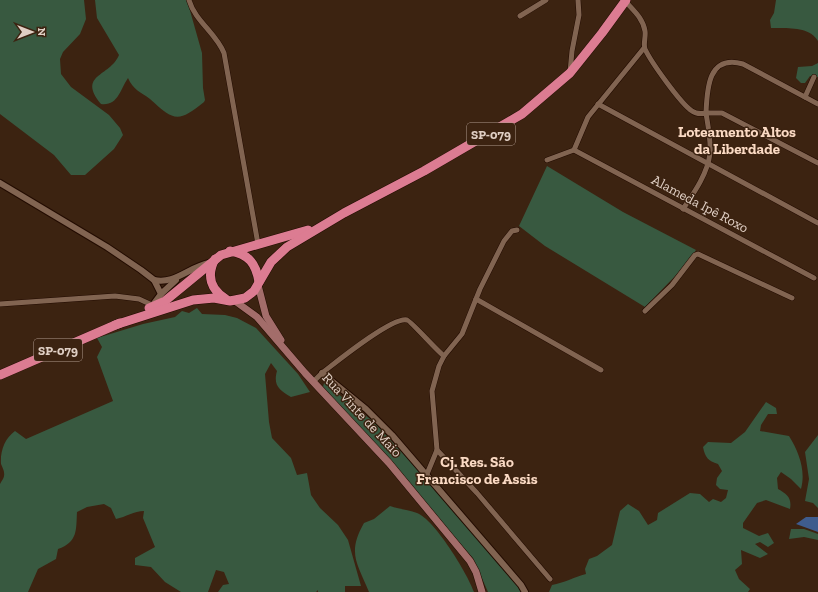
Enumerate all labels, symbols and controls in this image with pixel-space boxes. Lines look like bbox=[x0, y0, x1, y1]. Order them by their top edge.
north arrow bbox=[12, 12, 52, 52]
text: N bbox=[35, 28, 48, 37]
road number: SP-079 bbox=[467, 123, 515, 145]
district label: Loteamento Altos da Liberdade bbox=[678, 123, 796, 158]
street label: Alameda Ipê Roxo bbox=[649, 171, 751, 237]
road number: SP-079 bbox=[34, 339, 82, 361]
street label: Rua Vinte de Maio bbox=[319, 369, 405, 461]
district label: Cj. Res. São Francisco de Assis bbox=[416, 453, 538, 488]

